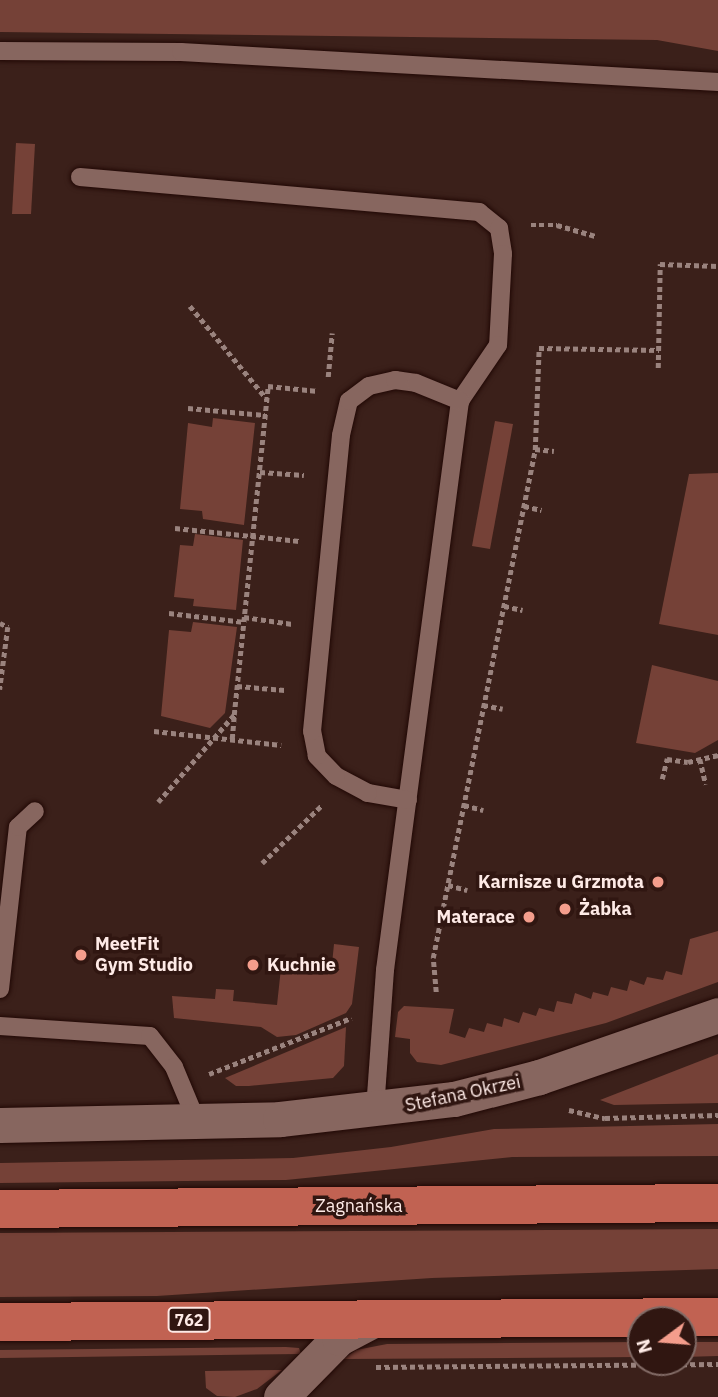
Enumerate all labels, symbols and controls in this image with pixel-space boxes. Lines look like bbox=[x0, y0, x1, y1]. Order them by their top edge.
place label: Karnisze u Grzmota bbox=[478, 871, 644, 893]
marker: Karnisze u Grzmota bbox=[650, 874, 666, 890]
place label: Żabka bbox=[579, 898, 632, 920]
marker: Żabka bbox=[557, 901, 573, 917]
place label: Materace bbox=[437, 906, 515, 928]
marker: Materace bbox=[521, 909, 537, 925]
place label: MeetFit Gym Studio bbox=[95, 934, 193, 976]
marker: MeetFit Gym Studio bbox=[73, 947, 89, 963]
place label: Kuchnie bbox=[267, 954, 336, 976]
marker: Kuchnie bbox=[245, 957, 261, 973]
street label: Stefana Okrzei bbox=[403, 1071, 523, 1117]
street label: Zagnańska bbox=[315, 1195, 403, 1217]
north arrow bbox=[627, 1306, 697, 1376]
road number: 762 bbox=[166, 1308, 212, 1332]
text: N bbox=[630, 1336, 657, 1356]

